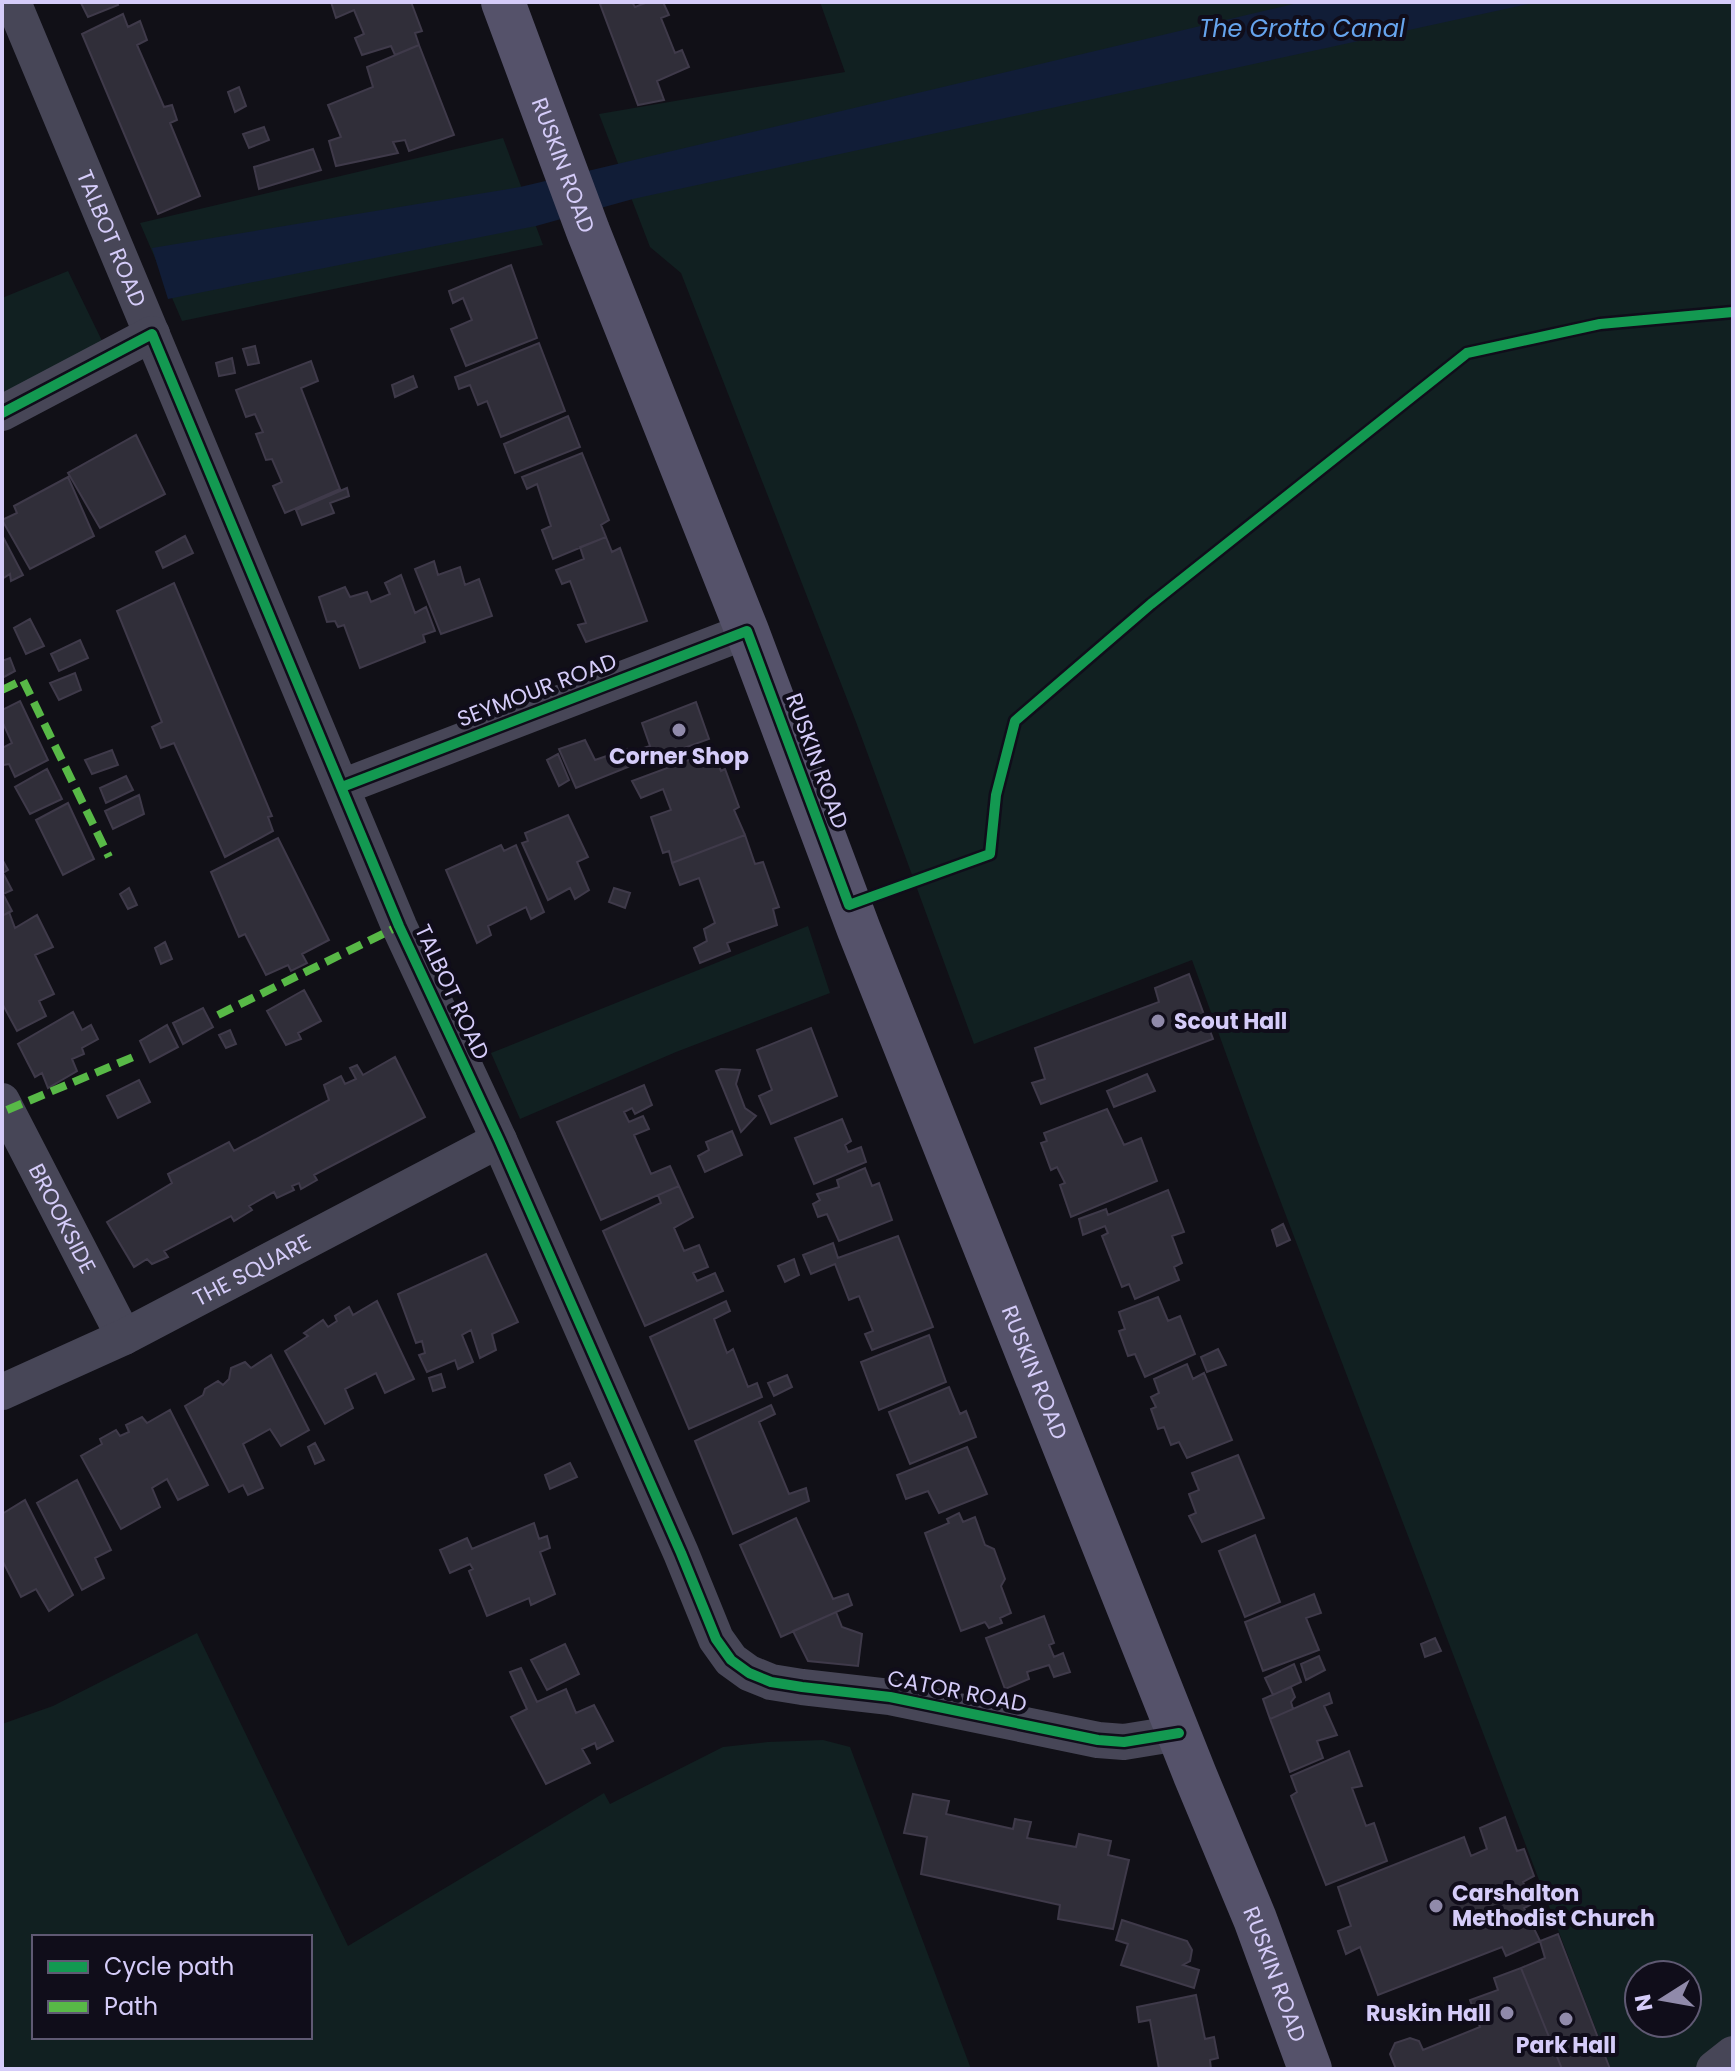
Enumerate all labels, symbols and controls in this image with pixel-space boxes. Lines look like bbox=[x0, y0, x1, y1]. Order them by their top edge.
water label: The Grotto Canal bbox=[1199, 12, 1405, 45]
street label: RUSKIN ROAD bbox=[524, 93, 603, 237]
street label: TALBOT ROAD bbox=[69, 165, 154, 312]
street label: SEYMOUR ROAD bbox=[453, 645, 621, 735]
street label: RUSKIN ROAD bbox=[778, 689, 856, 833]
marker: Corner Shop bbox=[670, 721, 688, 739]
place label: Corner Shop bbox=[609, 741, 749, 772]
street label: TALBOT ROAD bbox=[407, 919, 497, 1065]
place label: Scout Hall bbox=[1174, 1006, 1287, 1037]
marker: Scout Hall bbox=[1149, 1012, 1167, 1030]
street label: BROOKSIDE bbox=[21, 1158, 104, 1279]
street label: THE SQUARE bbox=[187, 1226, 316, 1314]
street label: RUSKIN ROAD bbox=[994, 1301, 1076, 1444]
street label: CATOR ROAD bbox=[885, 1662, 1029, 1720]
place label: Carshalton Methodist Church bbox=[1452, 1878, 1655, 1934]
marker: Carshalton Methodist Church bbox=[1427, 1897, 1445, 1915]
street label: RUSKIN ROAD bbox=[1236, 1902, 1314, 2046]
legend bbox=[32, 1935, 312, 2039]
text: Cycle path bbox=[104, 1950, 234, 1983]
north arrow bbox=[1623, 1959, 1703, 2039]
text: Path bbox=[104, 1990, 158, 2023]
text: N bbox=[1627, 1992, 1661, 2014]
place label: Ruskin Hall bbox=[1366, 1998, 1491, 2029]
marker: Ruskin Hall bbox=[1498, 2004, 1516, 2022]
marker: Park Hall bbox=[1557, 2010, 1575, 2028]
place label: Park Hall bbox=[1516, 2030, 1616, 2061]

